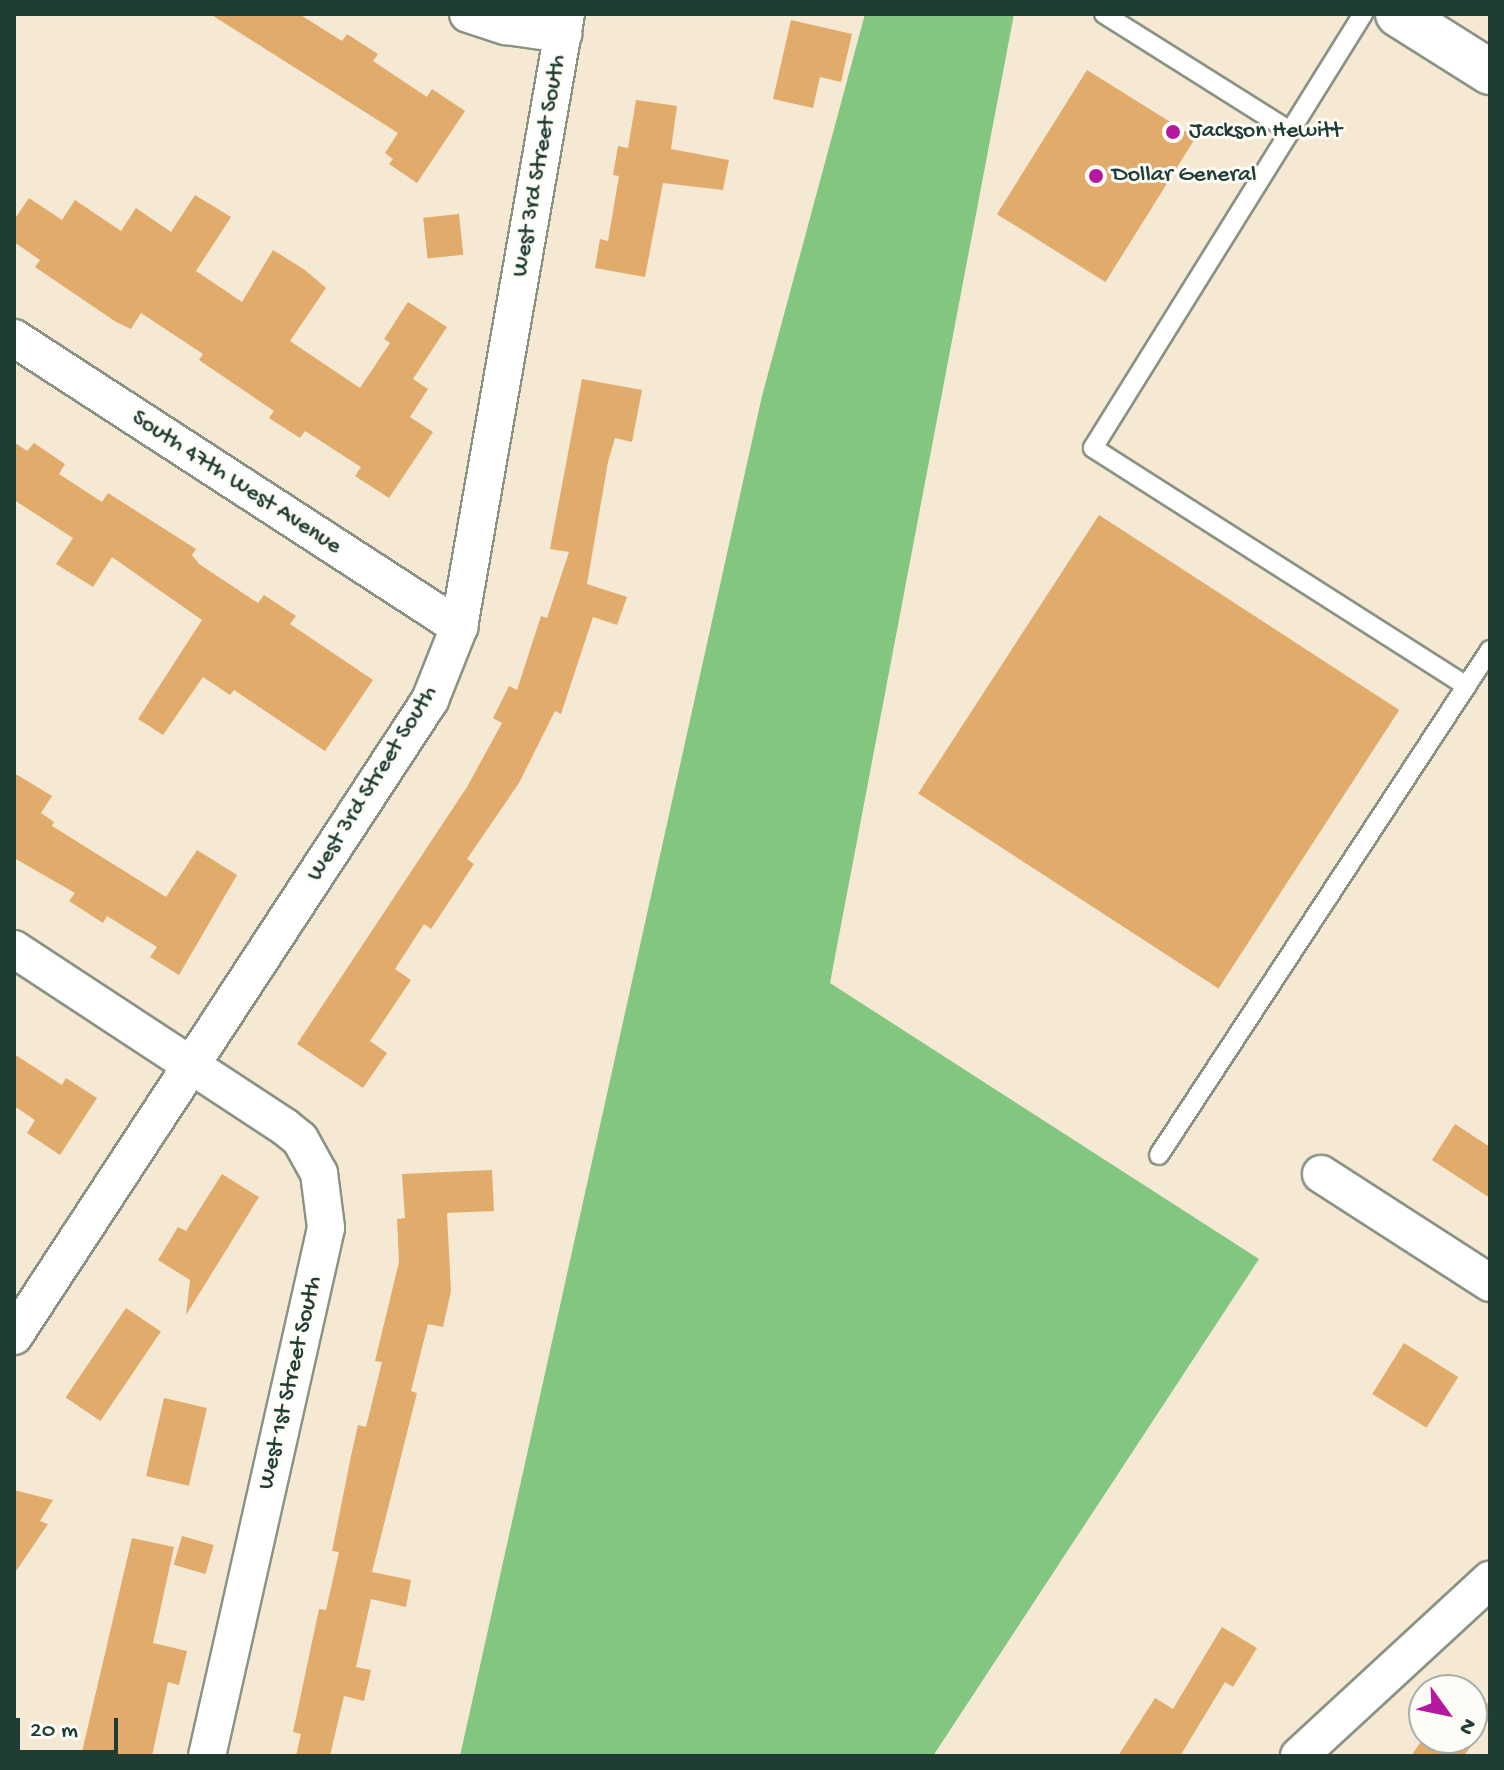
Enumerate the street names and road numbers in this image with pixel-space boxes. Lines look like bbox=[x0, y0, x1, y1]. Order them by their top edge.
street label: West 3rd Street South bbox=[506, 53, 574, 279]
street label: South 47th West Avenue bbox=[126, 404, 346, 562]
street label: West 3rd Street South bbox=[301, 681, 445, 887]
street label: West 1st Street South bbox=[252, 1273, 330, 1493]

